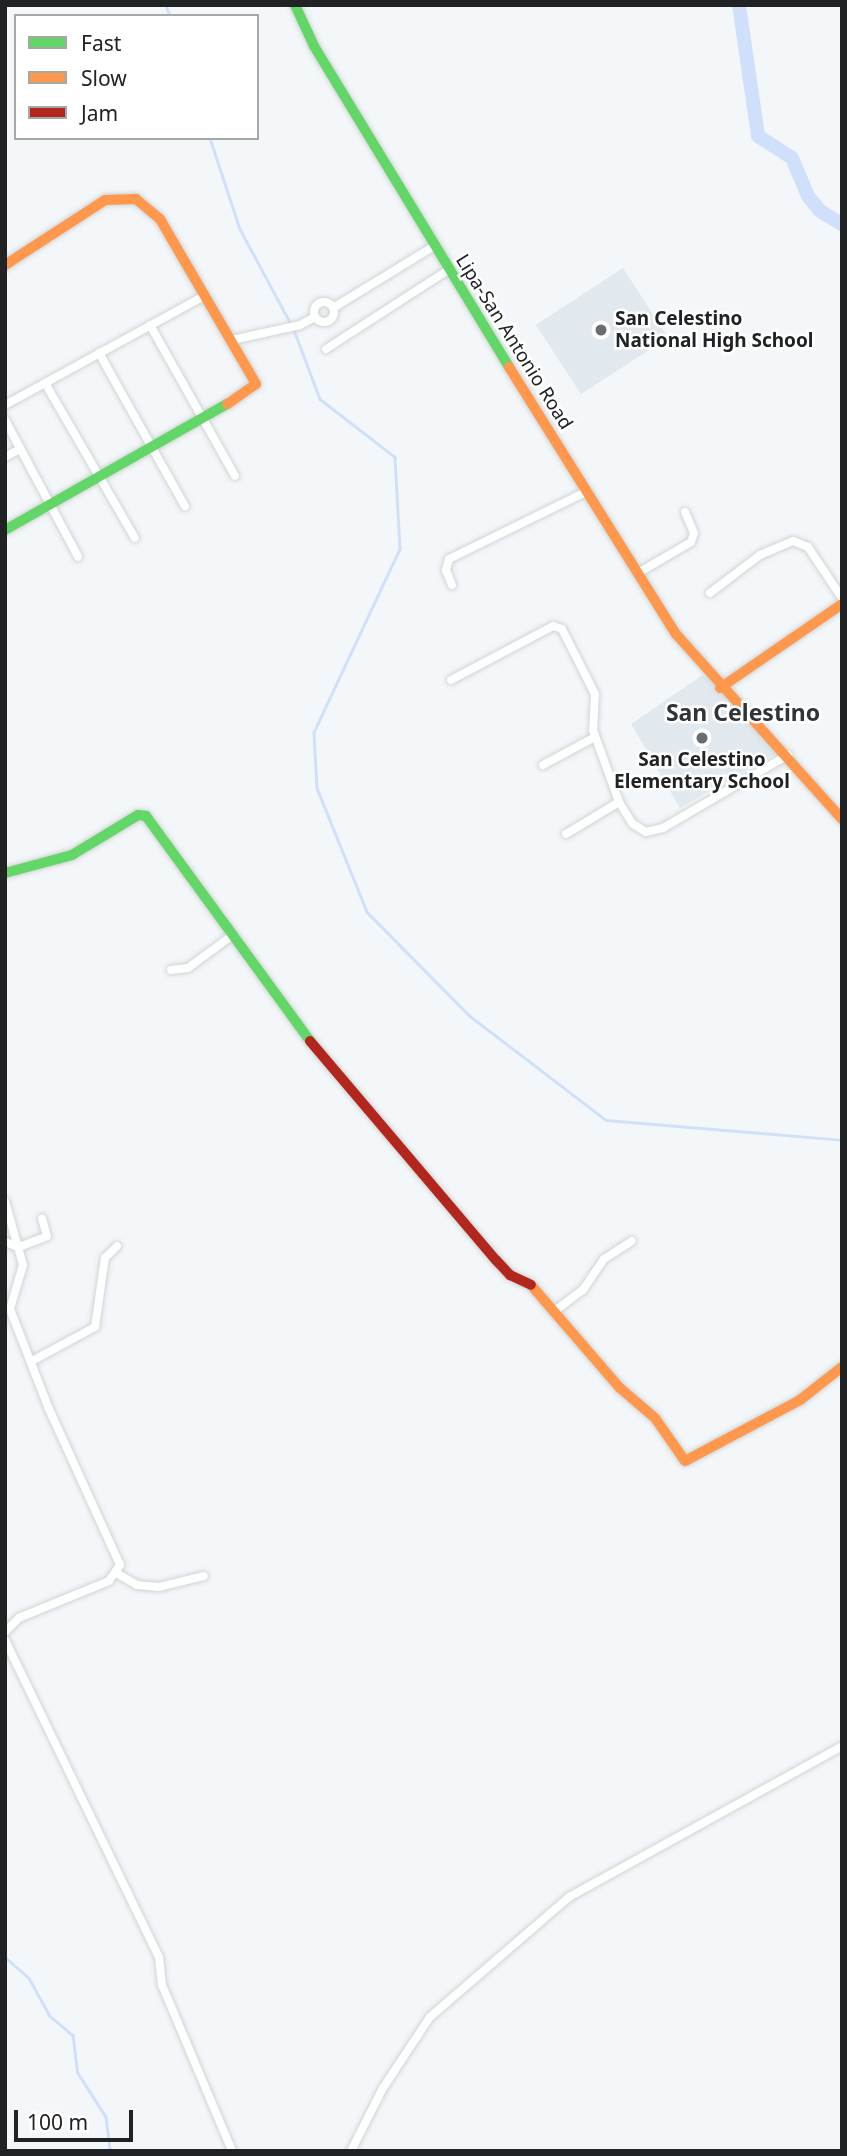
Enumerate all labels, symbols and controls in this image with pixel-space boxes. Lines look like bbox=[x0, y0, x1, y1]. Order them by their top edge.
legend bbox=[14, 14, 259, 140]
text: Fast bbox=[81, 29, 121, 57]
text: Slow bbox=[81, 64, 127, 92]
text: Jam bbox=[81, 99, 118, 127]
street label: Lipa-San Antonio Road bbox=[451, 250, 577, 434]
place label: San Celestino National High School bbox=[615, 308, 814, 352]
marker: San Celestino National High School bbox=[593, 322, 609, 338]
district label: San Celestino bbox=[666, 698, 820, 726]
marker: San Celestino Elementary School bbox=[694, 730, 710, 746]
place label: San Celestino Elementary School bbox=[614, 749, 790, 793]
scale bar bbox=[18, 2096, 136, 2140]
text: 100 m bbox=[27, 2108, 88, 2136]

